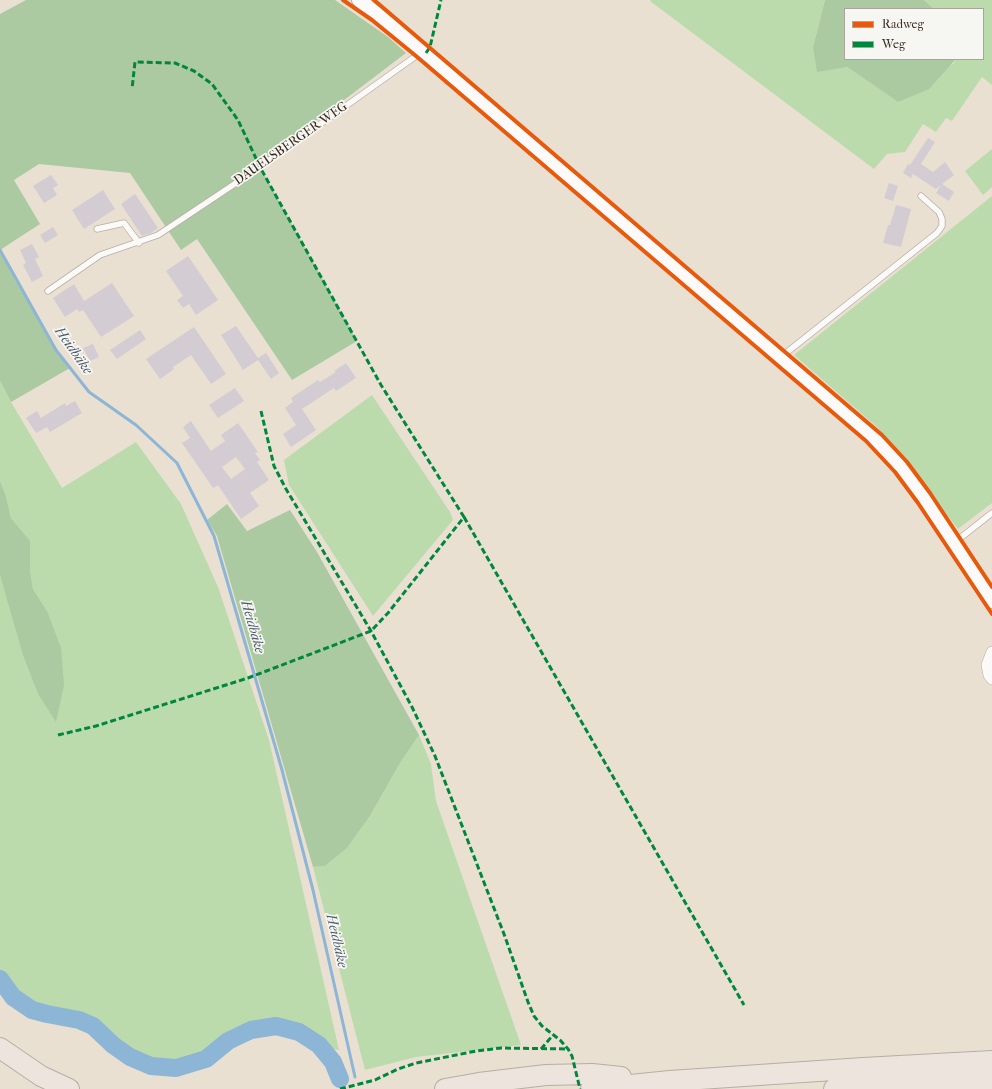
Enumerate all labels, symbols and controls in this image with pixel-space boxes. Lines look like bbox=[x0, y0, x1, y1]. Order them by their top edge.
legend bbox=[844, 8, 984, 60]
text: Radweg bbox=[882, 17, 924, 31]
text: Weg bbox=[882, 37, 905, 51]
street label: DAUELSBERGER WEG bbox=[231, 99, 351, 189]
water label: Heidbäke bbox=[51, 324, 95, 378]
water label: Heidbäke bbox=[236, 599, 268, 655]
water label: Heidbäke bbox=[322, 913, 350, 969]

